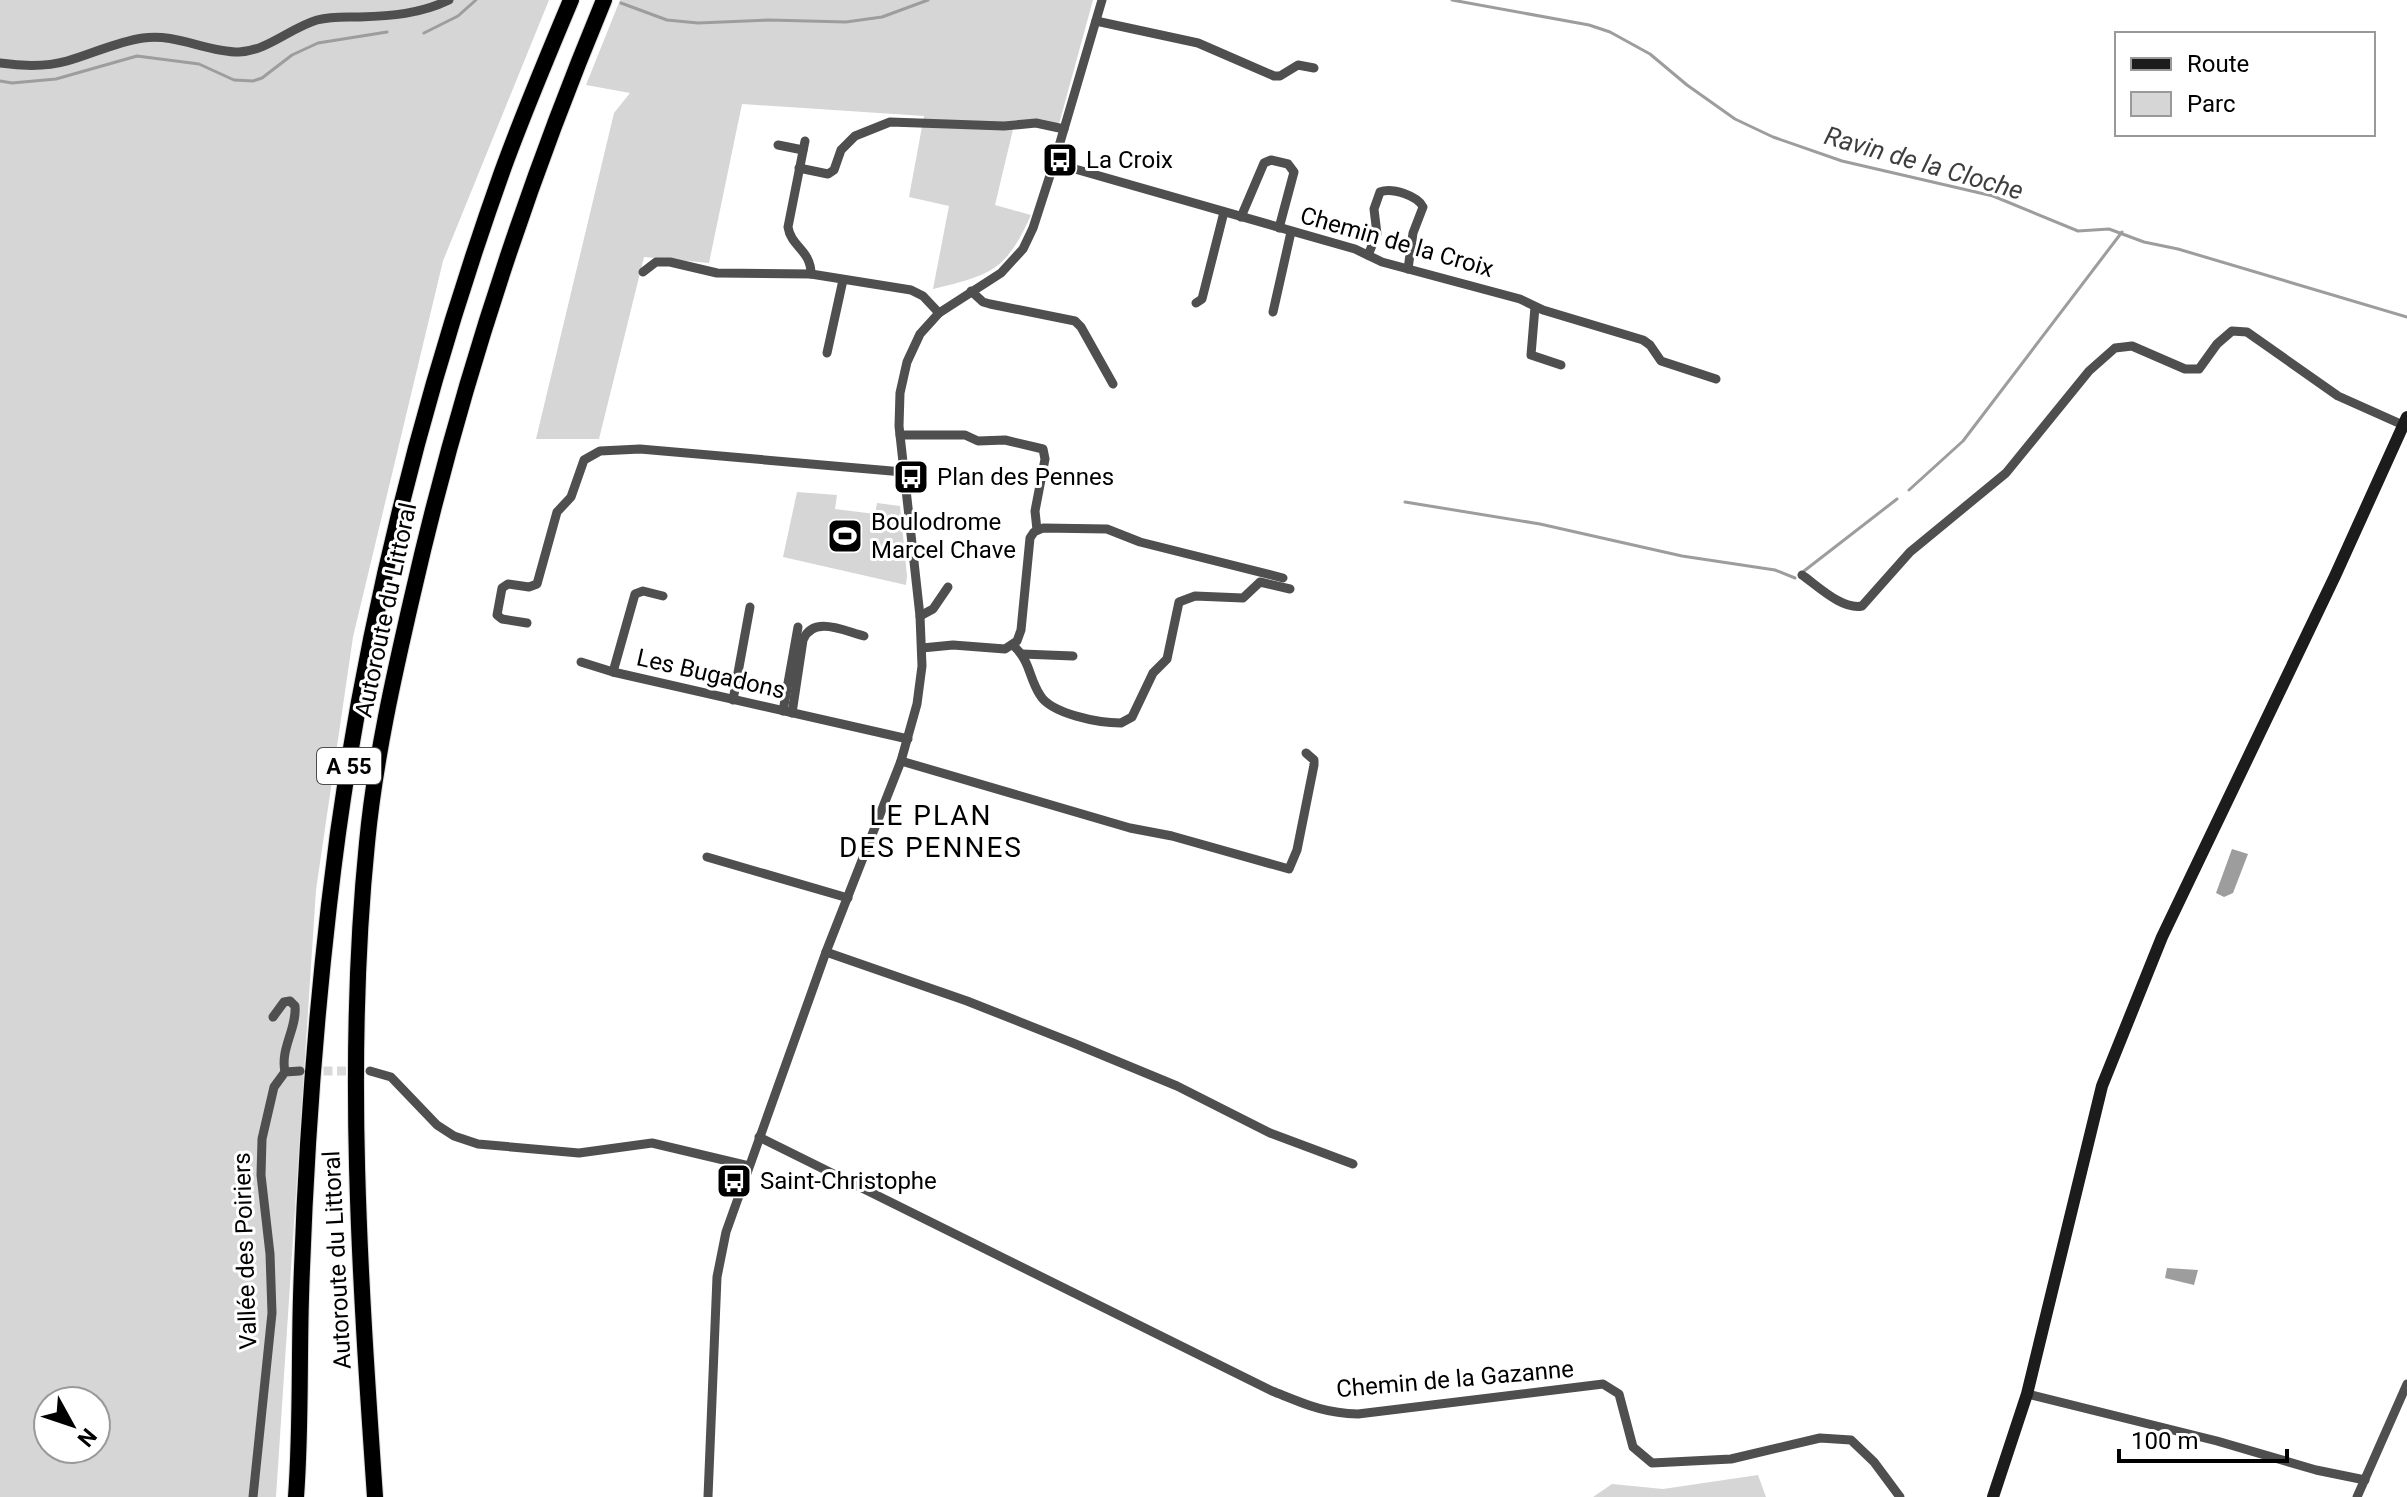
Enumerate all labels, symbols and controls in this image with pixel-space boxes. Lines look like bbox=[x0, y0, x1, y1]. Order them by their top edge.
legend bbox=[2115, 32, 2375, 136]
text: Route bbox=[2187, 50, 2249, 78]
text: Parc bbox=[2187, 90, 2236, 118]
water label: Ravin de la Cloche bbox=[1821, 120, 2027, 206]
bus stop icon: La Croix bbox=[1041, 141, 1079, 179]
place label: La Croix bbox=[1086, 146, 1173, 174]
street label: Chemin de la Croix bbox=[1297, 201, 1497, 283]
bus stop icon: Plan des Pennes bbox=[892, 458, 930, 496]
place label: Plan des Pennes bbox=[937, 463, 1114, 491]
street label: Autoroute du Littoral bbox=[350, 500, 422, 720]
place label: Boulodrome Marcel Chave bbox=[871, 508, 1016, 564]
sports icon: Boulodrome Marcel Chave bbox=[826, 517, 864, 555]
street label: Les Bugadons bbox=[634, 643, 788, 705]
road number: A 55 bbox=[317, 748, 381, 784]
district label: LE PLAN DES PENNES bbox=[839, 799, 1023, 864]
street label: Autoroute du Littoral bbox=[317, 1150, 357, 1370]
street label: Vallée des Poiriers bbox=[228, 1152, 262, 1350]
bus stop icon: Saint-Christophe bbox=[715, 1162, 753, 1200]
place label: Saint-Christophe bbox=[760, 1167, 937, 1195]
street label: Chemin de la Gazanne bbox=[1335, 1355, 1575, 1403]
north arrow bbox=[32, 1385, 112, 1465]
scale bar bbox=[2119, 1413, 2287, 1463]
text: N bbox=[72, 1424, 102, 1452]
text: 100 m bbox=[2131, 1427, 2198, 1455]

